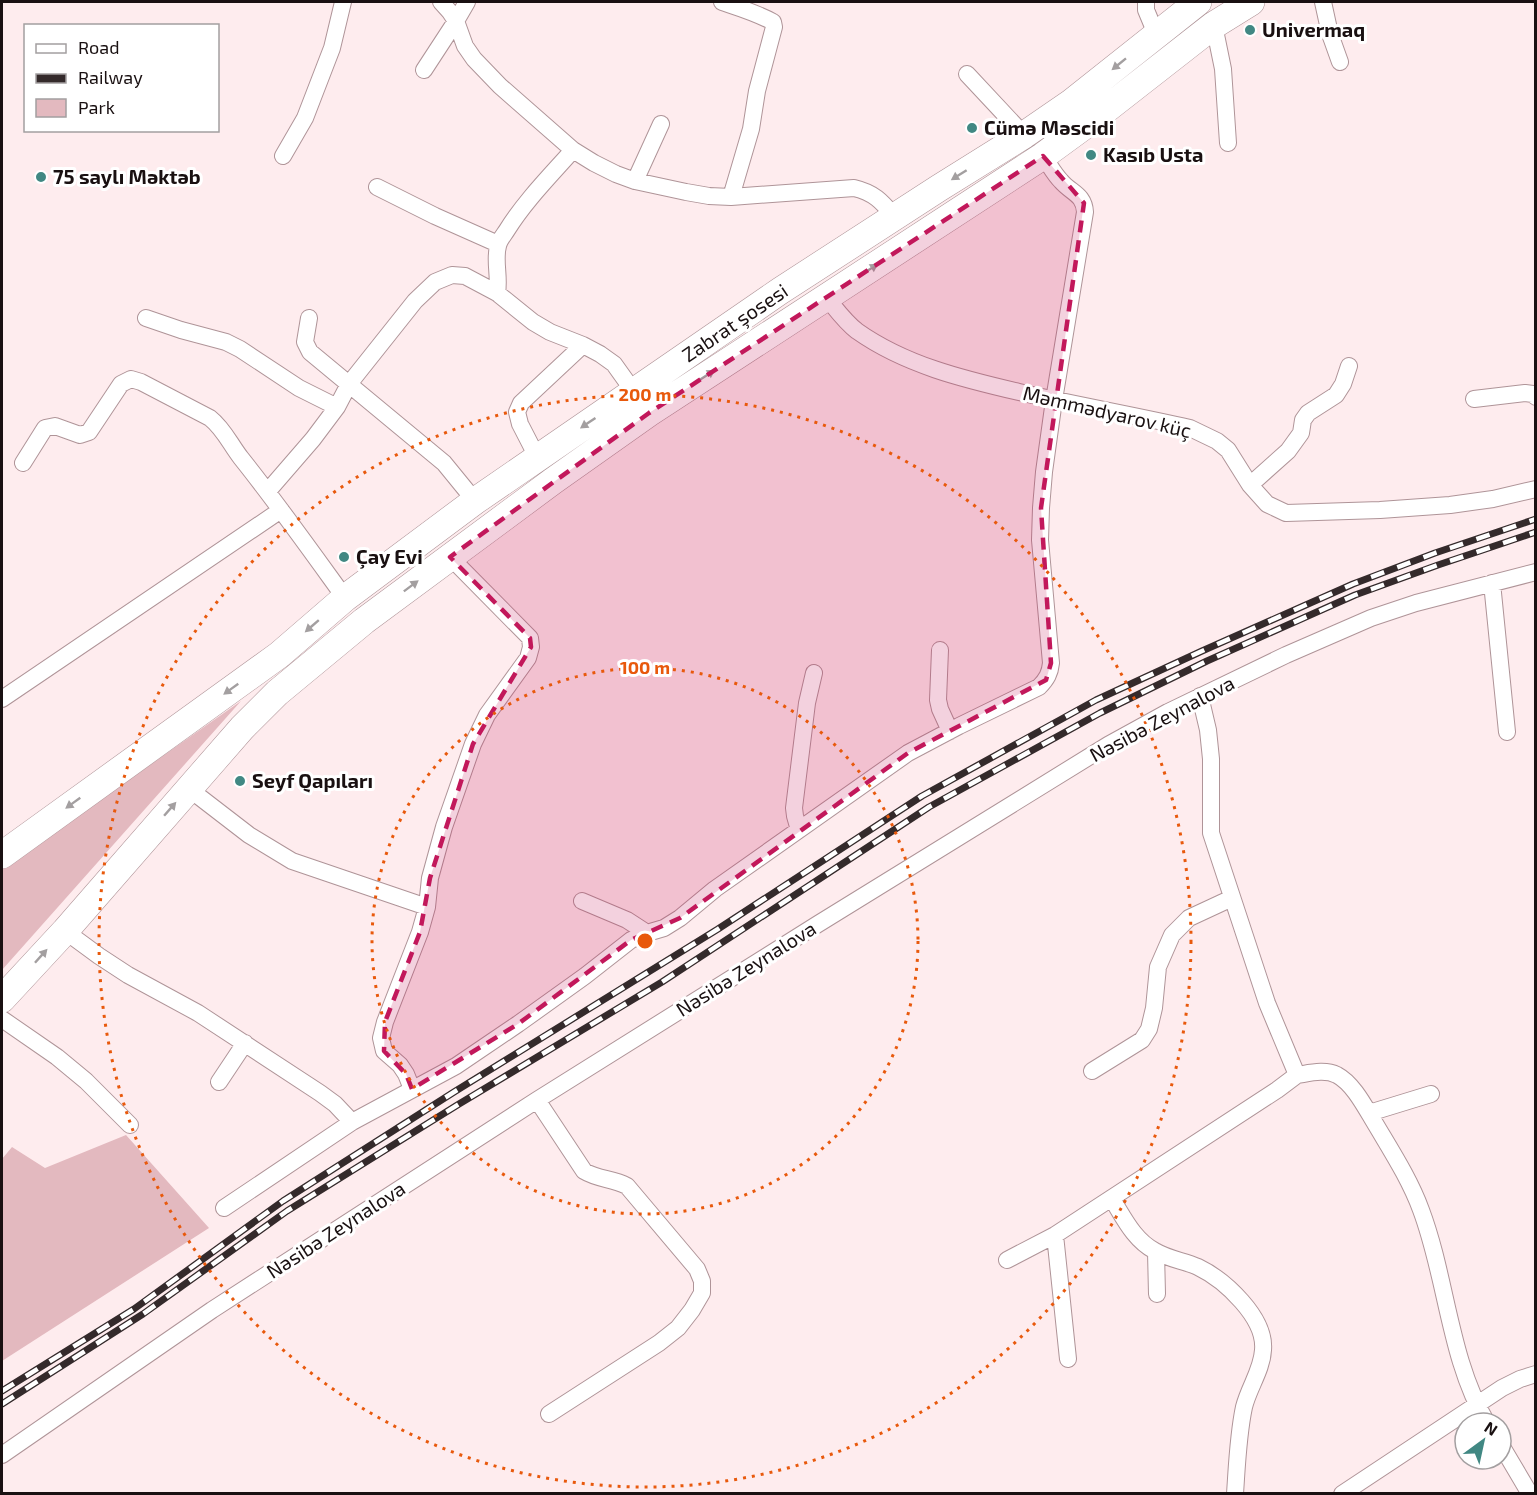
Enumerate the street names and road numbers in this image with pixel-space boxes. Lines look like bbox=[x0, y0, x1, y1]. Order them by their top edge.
street label: Zabrat şosesi bbox=[677, 278, 792, 367]
street label: Məmmədyarov küç bbox=[1021, 380, 1194, 443]
street label: Nəsibə Zeynalova bbox=[1085, 670, 1238, 766]
street label: Nəsibə Zeynalova bbox=[671, 915, 820, 1021]
street label: Nəsibə Zeynalova bbox=[262, 1175, 409, 1283]

